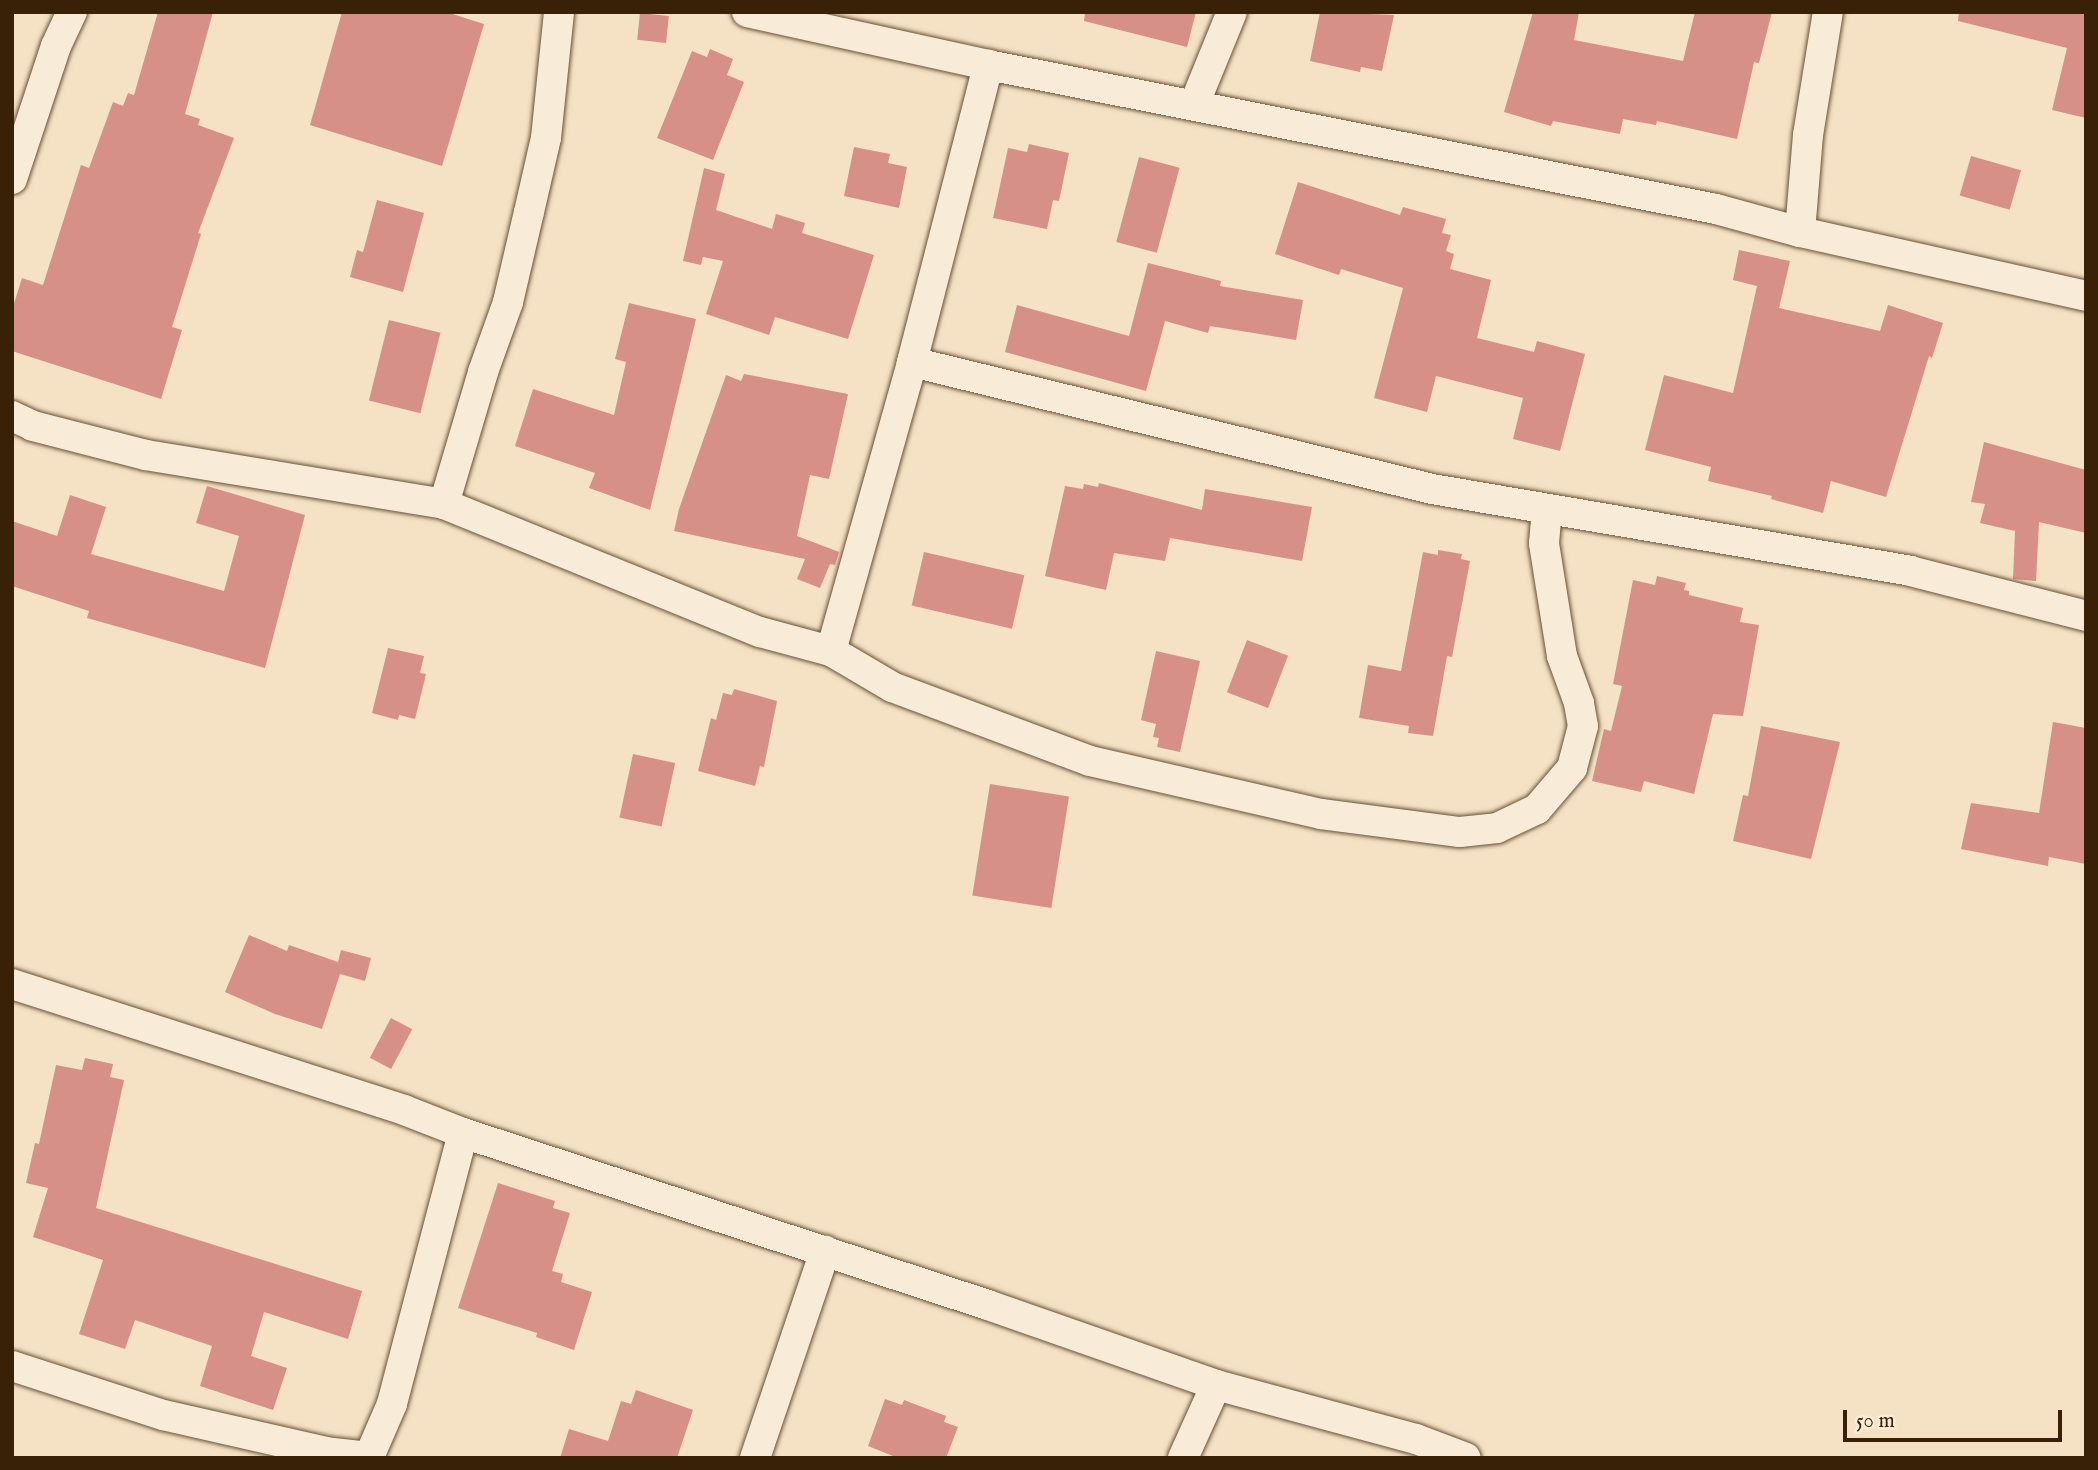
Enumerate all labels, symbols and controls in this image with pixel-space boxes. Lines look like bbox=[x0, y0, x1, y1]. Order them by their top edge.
scale bar bbox=[1846, 1396, 2065, 1440]
text: 50 m bbox=[1856, 1408, 1895, 1435]

